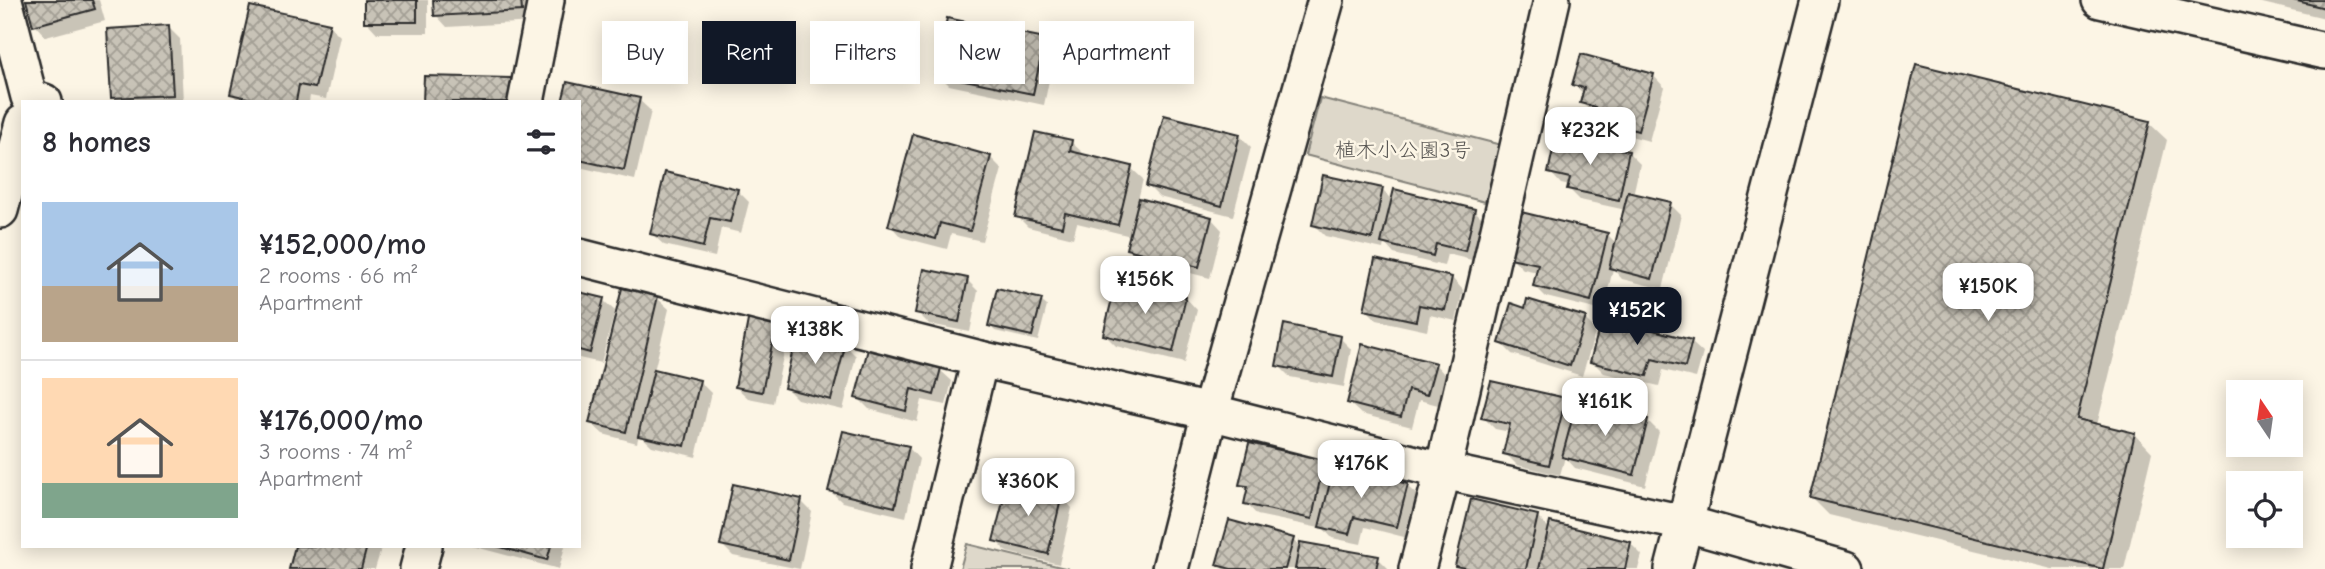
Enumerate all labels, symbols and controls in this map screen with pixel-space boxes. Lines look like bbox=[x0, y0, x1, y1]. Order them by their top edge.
chip: Buy bbox=[602, 21, 688, 84]
chip: Rent bbox=[702, 21, 796, 84]
chip: Filters bbox=[810, 21, 920, 84]
chip: New bbox=[934, 21, 1025, 84]
chip: Apartment bbox=[1039, 21, 1194, 84]
pin: ¥232K bbox=[1541, 108, 1639, 167]
text: ¥232K bbox=[1561, 116, 1619, 143]
icon: filters bbox=[522, 123, 560, 161]
text: 8 homes bbox=[42, 125, 151, 160]
park label: 植木小公園3号 bbox=[1335, 138, 1471, 162]
text: ¥152,000/mo bbox=[259, 227, 426, 262]
icon: home bbox=[98, 230, 182, 314]
pin: ¥156K bbox=[1096, 256, 1194, 316]
text: 2 rooms · 66 m² bbox=[259, 262, 417, 289]
pin: ¥150K bbox=[1939, 264, 2037, 323]
text: ¥156K bbox=[1116, 265, 1174, 292]
text: ¥150K bbox=[1959, 272, 2017, 299]
pin: ¥152K bbox=[1588, 288, 1686, 347]
text: Apartment bbox=[259, 289, 362, 316]
text: ¥152K bbox=[1609, 296, 1665, 323]
pin: ¥138K bbox=[766, 306, 864, 366]
text: ¥138K bbox=[787, 315, 843, 342]
pin: ¥161K bbox=[1556, 378, 1654, 438]
north arrow bbox=[2226, 380, 2303, 457]
map controls bbox=[2226, 380, 2303, 548]
text: ¥161K bbox=[1578, 387, 1632, 414]
text: ¥176,000/mo bbox=[259, 403, 423, 438]
icon: home bbox=[98, 406, 182, 490]
text: 3 rooms · 74 m² bbox=[259, 438, 412, 465]
pin: ¥176K bbox=[1312, 440, 1410, 500]
text: ¥176K bbox=[1334, 449, 1388, 476]
pin: ¥360K bbox=[979, 458, 1077, 518]
text: Apartment bbox=[259, 465, 362, 492]
text: ¥360K bbox=[998, 467, 1058, 494]
button: locate bbox=[2226, 471, 2303, 548]

